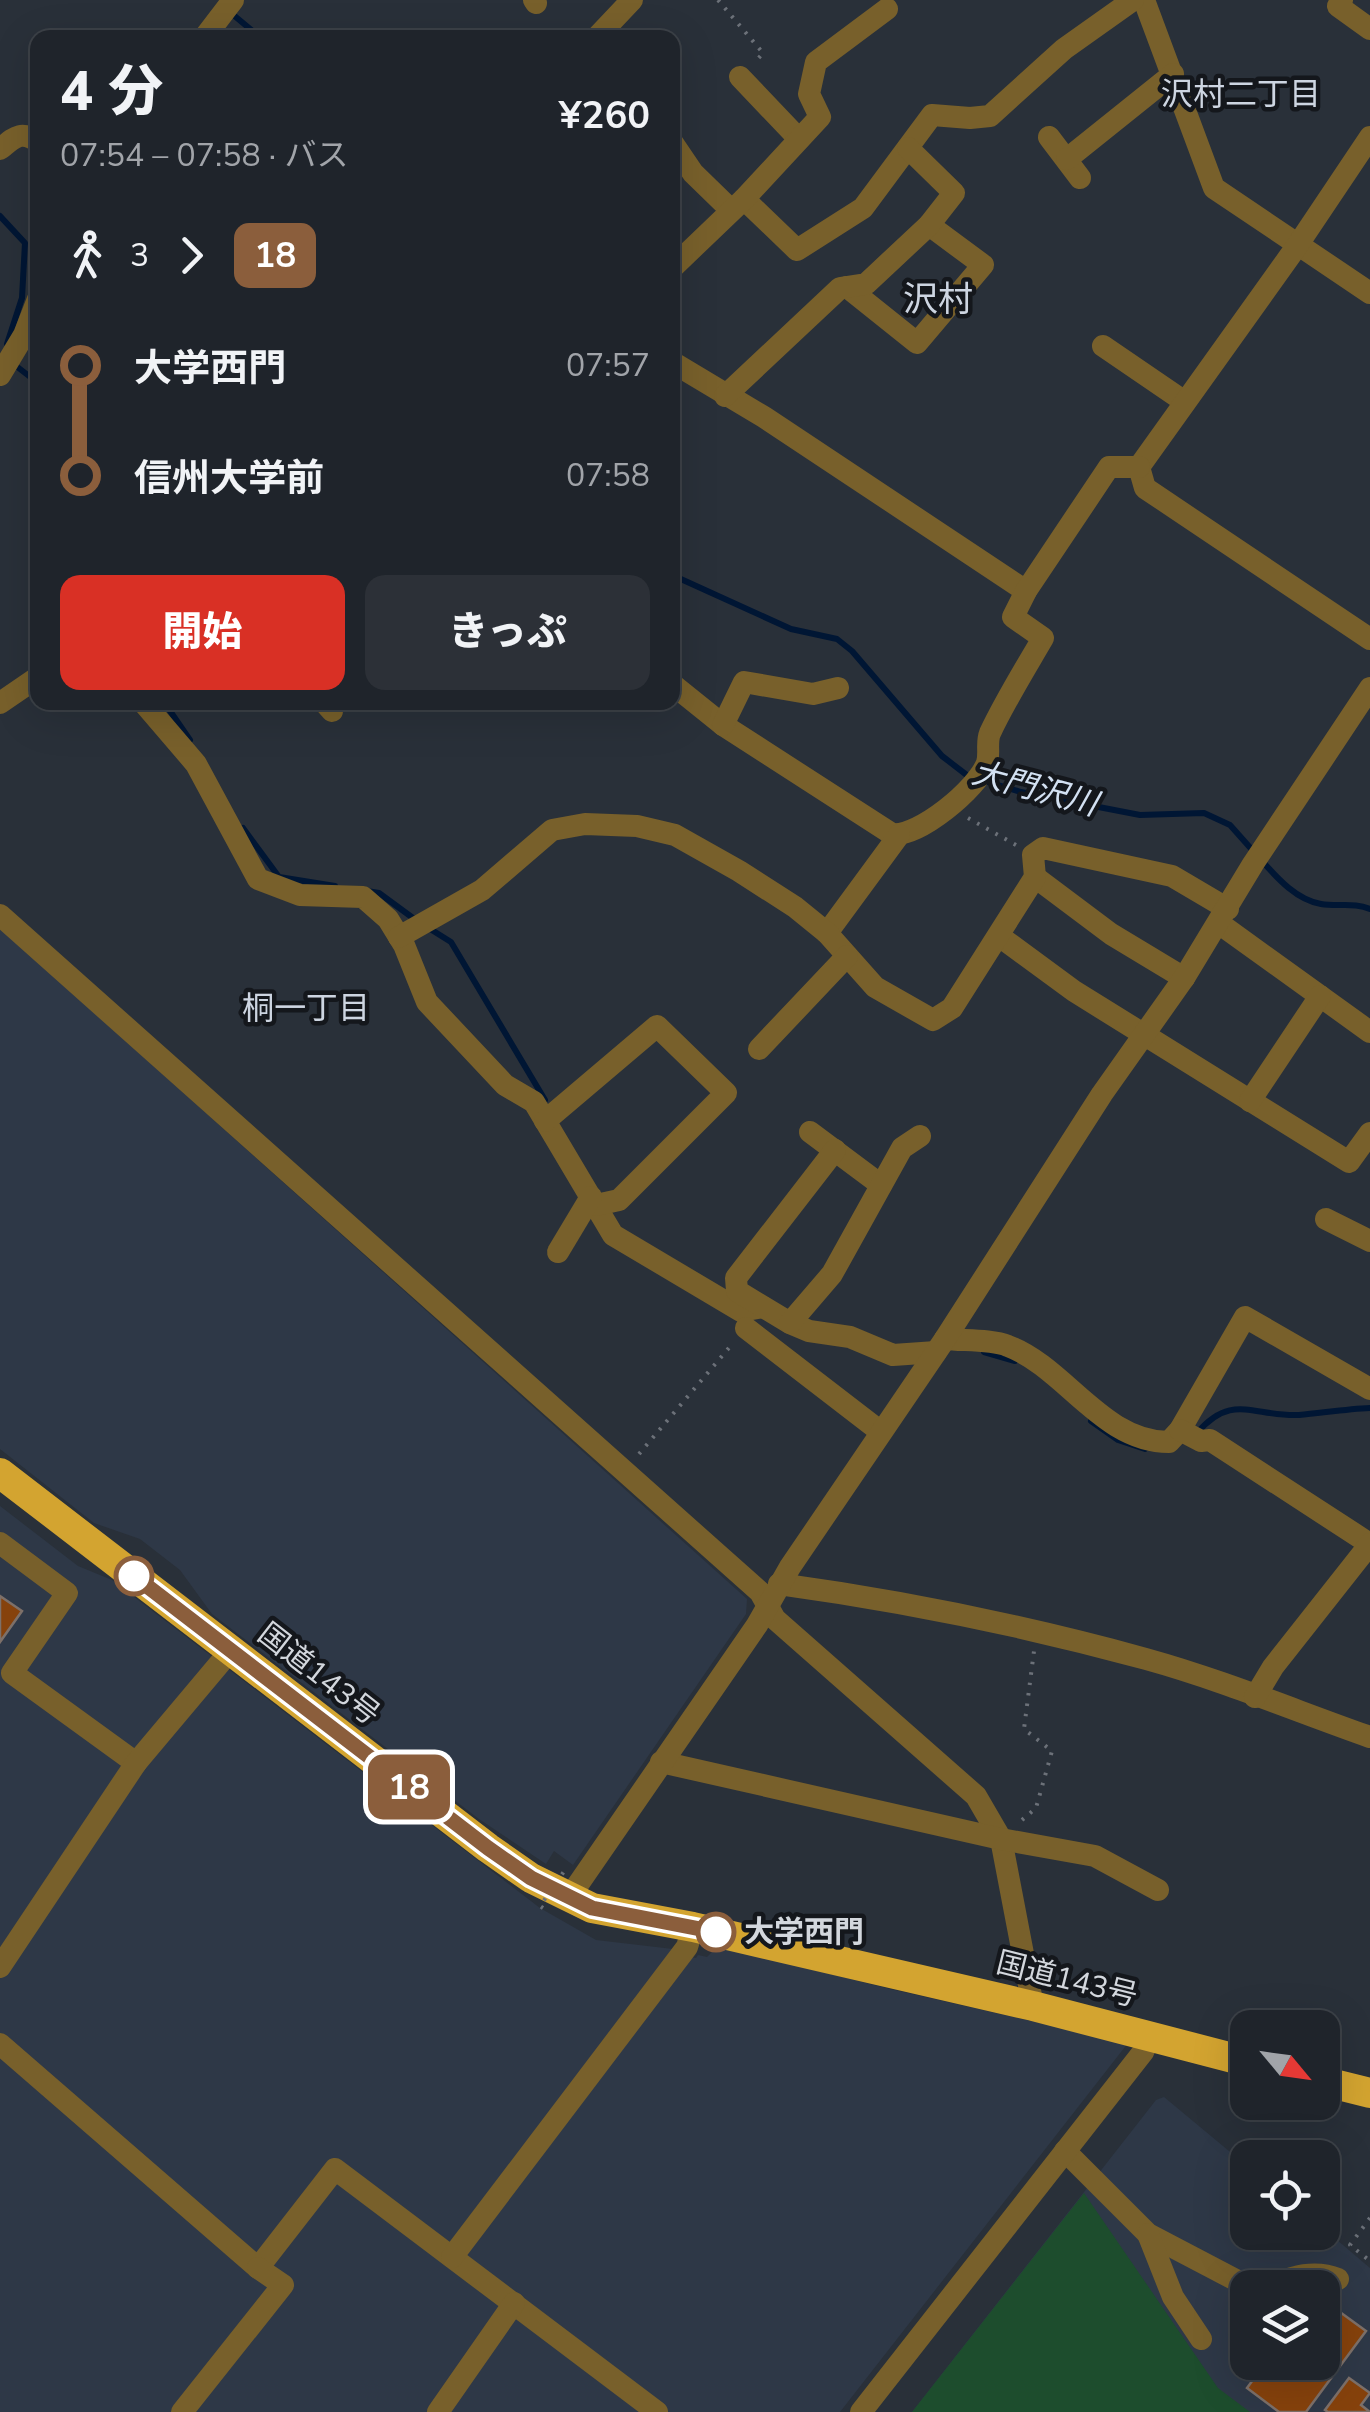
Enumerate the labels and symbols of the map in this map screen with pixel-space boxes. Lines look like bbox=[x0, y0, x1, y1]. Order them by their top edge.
district label: 沢村二丁目 bbox=[1161, 73, 1321, 116]
district label: 沢村 bbox=[903, 276, 973, 323]
water label: 大門沢川 bbox=[967, 751, 1105, 827]
district label: 桐一丁目 bbox=[242, 987, 370, 1030]
unlabelled marker bbox=[115, 1557, 153, 1595]
street label: 国道143号 bbox=[249, 1614, 388, 1735]
line badge: 18 bbox=[364, 1754, 454, 1820]
place label: 大学西門 bbox=[744, 1912, 864, 1953]
marker: 大学西門 bbox=[697, 1913, 735, 1951]
street label: 国道143号 bbox=[992, 1942, 1142, 2017]
north arrow bbox=[1230, 2010, 1340, 2120]

